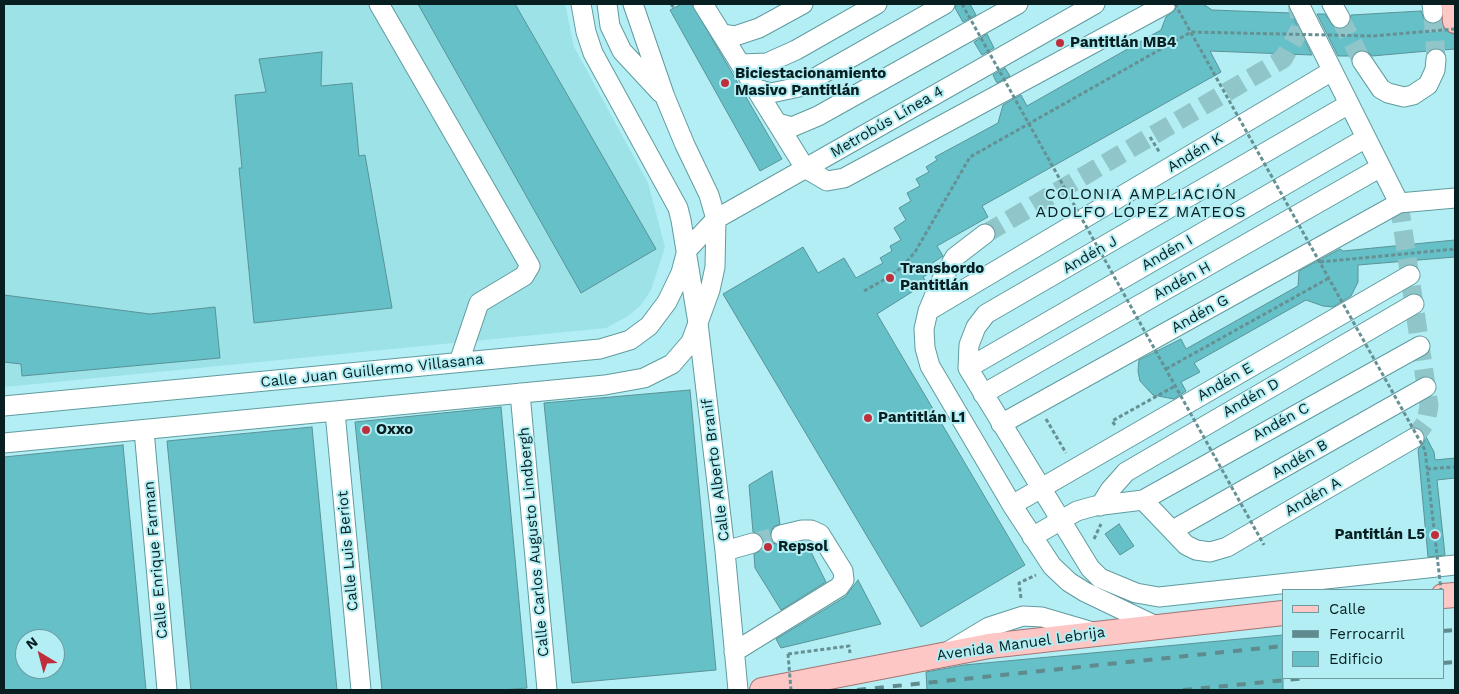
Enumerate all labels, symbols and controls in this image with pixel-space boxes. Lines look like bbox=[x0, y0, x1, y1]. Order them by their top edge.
place label: Pantitlán MB4 bbox=[1070, 34, 1176, 52]
marker: Pantitlán MB4 bbox=[1054, 37, 1066, 49]
place label: Biciestacionamiento Masivo Pantitlán bbox=[735, 65, 886, 100]
marker: Biciestacionamiento Masivo Pantitlán bbox=[719, 77, 731, 89]
street label: Metrobús Línea 4 bbox=[827, 82, 947, 162]
street label: Andén K bbox=[1164, 129, 1226, 177]
district label: COLONIA AMPLIACIÓN ADOLFO LÓPEZ MATEOS bbox=[1033, 184, 1249, 222]
street label: Andén I bbox=[1138, 231, 1196, 275]
street label: Andén J bbox=[1059, 232, 1121, 278]
street label: Andén H bbox=[1150, 258, 1214, 304]
place label: Transbordo Pantitlán bbox=[900, 260, 984, 295]
marker: Transbordo Pantitlán bbox=[884, 272, 896, 284]
street label: Andén G bbox=[1168, 291, 1232, 337]
street label: Calle Juan Guillermo Villasana bbox=[260, 350, 484, 392]
street label: Andén E bbox=[1194, 359, 1256, 405]
street label: Andén D bbox=[1219, 375, 1283, 421]
street label: Calle Alberto Branif bbox=[698, 398, 734, 542]
street label: Andén C bbox=[1250, 399, 1312, 445]
place label: Pantitlán L1 bbox=[878, 409, 965, 427]
marker: Pantitlán L1 bbox=[862, 412, 874, 424]
place label: Oxxo bbox=[376, 421, 413, 439]
marker: Oxxo bbox=[360, 424, 372, 436]
street label: Calle Carlos Augusto Lindbergh bbox=[515, 426, 553, 658]
street label: Andén B bbox=[1269, 436, 1331, 482]
street label: Andén A bbox=[1282, 474, 1344, 520]
street label: Calle Enrique Farman bbox=[140, 480, 172, 640]
street label: Calle Luis Beriot bbox=[334, 490, 362, 612]
place label: Pantitlán L5 bbox=[1334, 526, 1425, 544]
marker: Pantitlán L5 bbox=[1429, 529, 1441, 541]
place label: Repsol bbox=[778, 538, 828, 556]
marker: Repsol bbox=[762, 541, 774, 553]
legend bbox=[1282, 589, 1444, 679]
text: Calle bbox=[1329, 600, 1366, 618]
street label: Avenida Manuel Lebrija bbox=[936, 623, 1106, 665]
text: Ferrocarril bbox=[1329, 625, 1405, 643]
north arrow bbox=[15, 629, 65, 679]
text: N bbox=[23, 633, 41, 652]
text: Edificio bbox=[1329, 650, 1383, 668]

